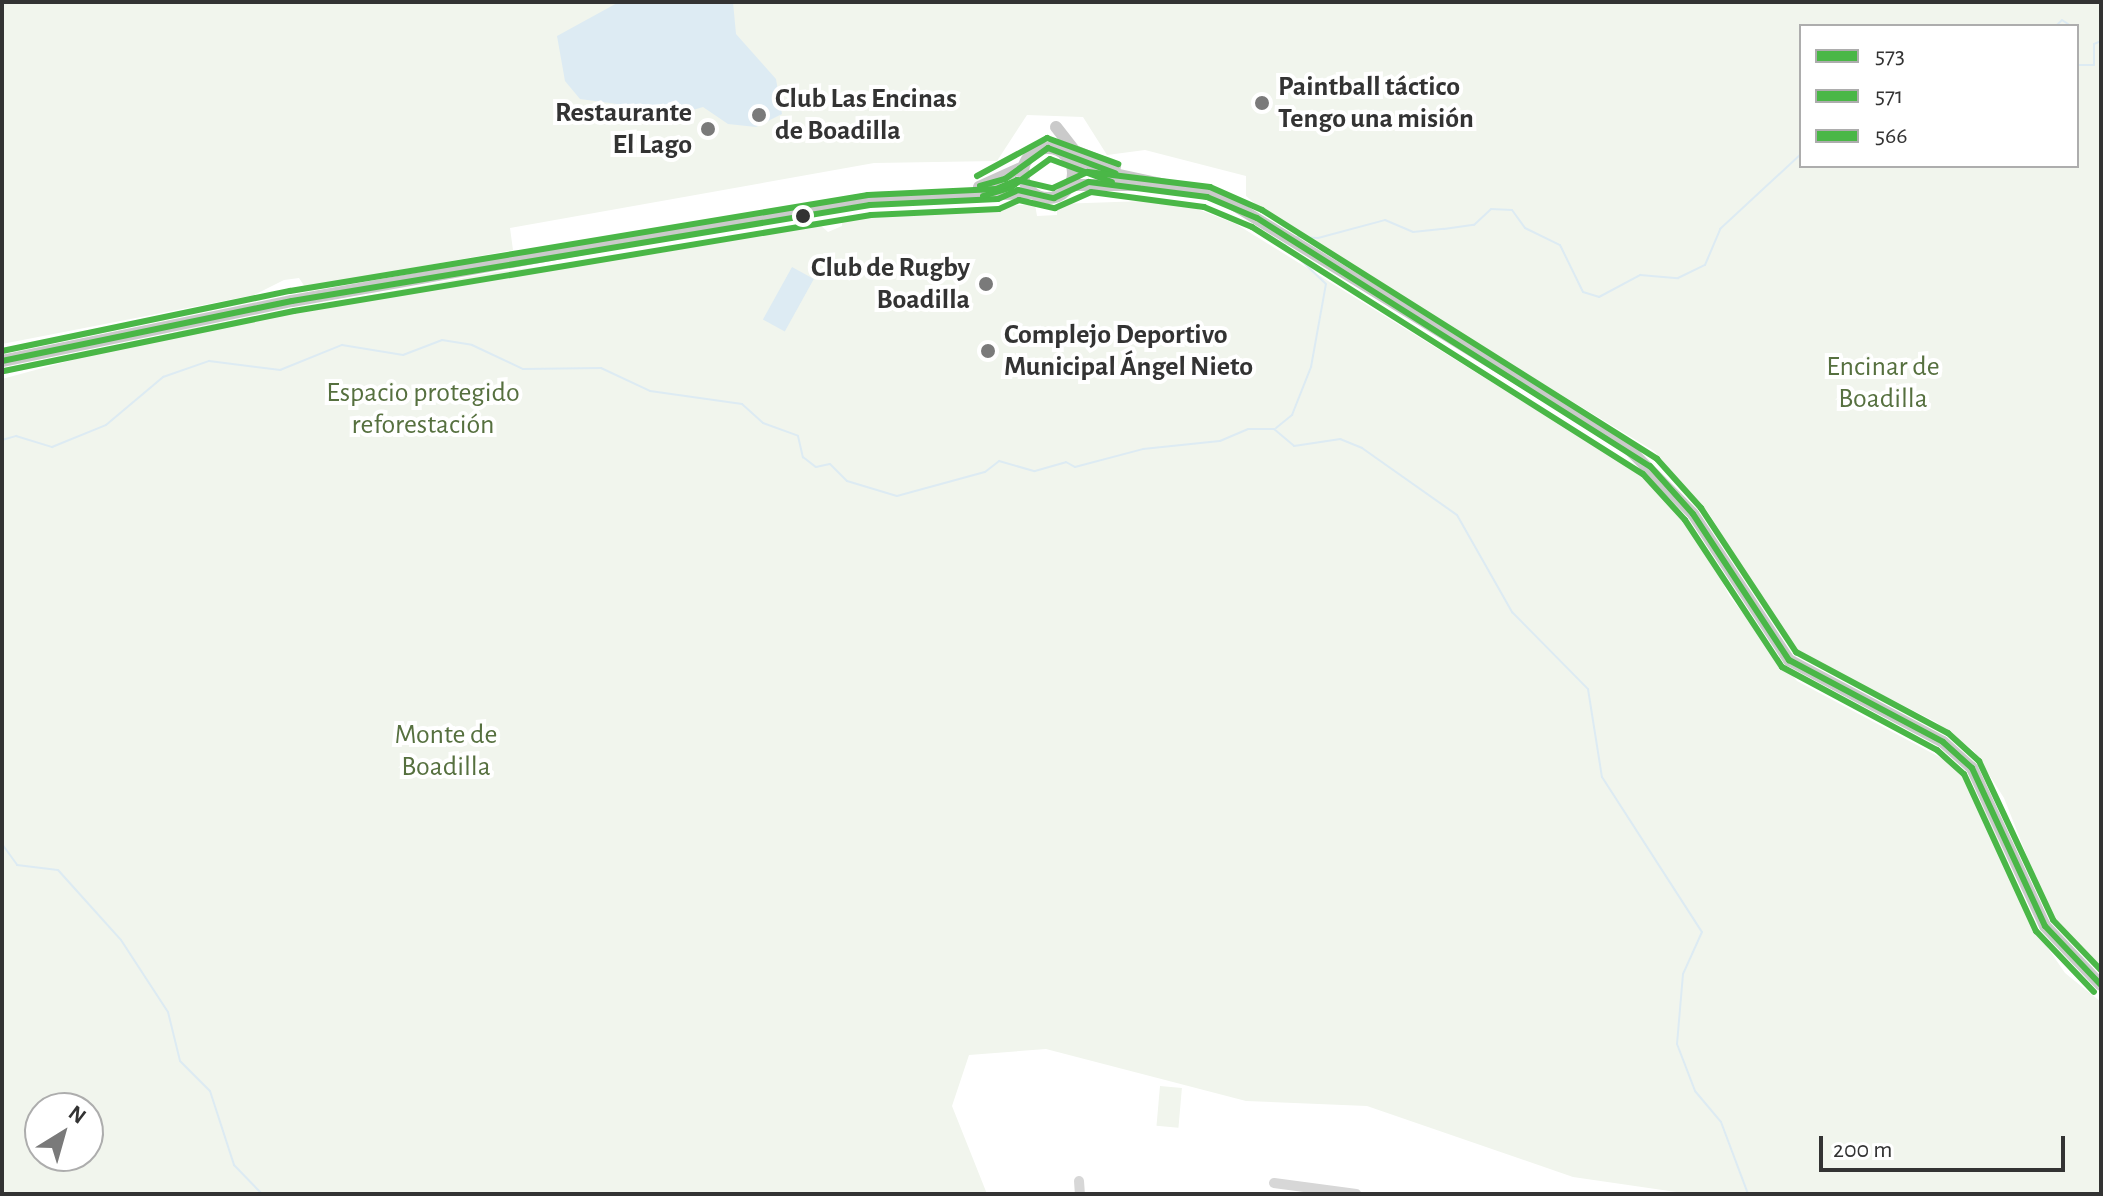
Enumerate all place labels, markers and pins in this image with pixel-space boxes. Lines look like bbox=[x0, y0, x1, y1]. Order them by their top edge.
place label: Paintball táctico Tengo una misión bbox=[1278, 70, 1474, 136]
place label: Club Las Encinas de Boadilla bbox=[775, 82, 957, 148]
marker: Paintball táctico Tengo una misión bbox=[1253, 94, 1271, 112]
place label: Restaurante El Lago bbox=[555, 96, 692, 162]
marker: Club Las Encinas de Boadilla bbox=[750, 106, 768, 124]
marker: Restaurante El Lago bbox=[699, 120, 717, 138]
unlabelled marker bbox=[795, 208, 811, 224]
place label: Club de Rugby Boadilla bbox=[811, 251, 970, 317]
marker: Club de Rugby Boadilla bbox=[977, 275, 995, 293]
place label: Complejo Deportivo Municipal Ángel Nieto bbox=[1004, 318, 1253, 384]
marker: Complejo Deportivo Municipal Ángel Nieto bbox=[979, 342, 997, 360]

